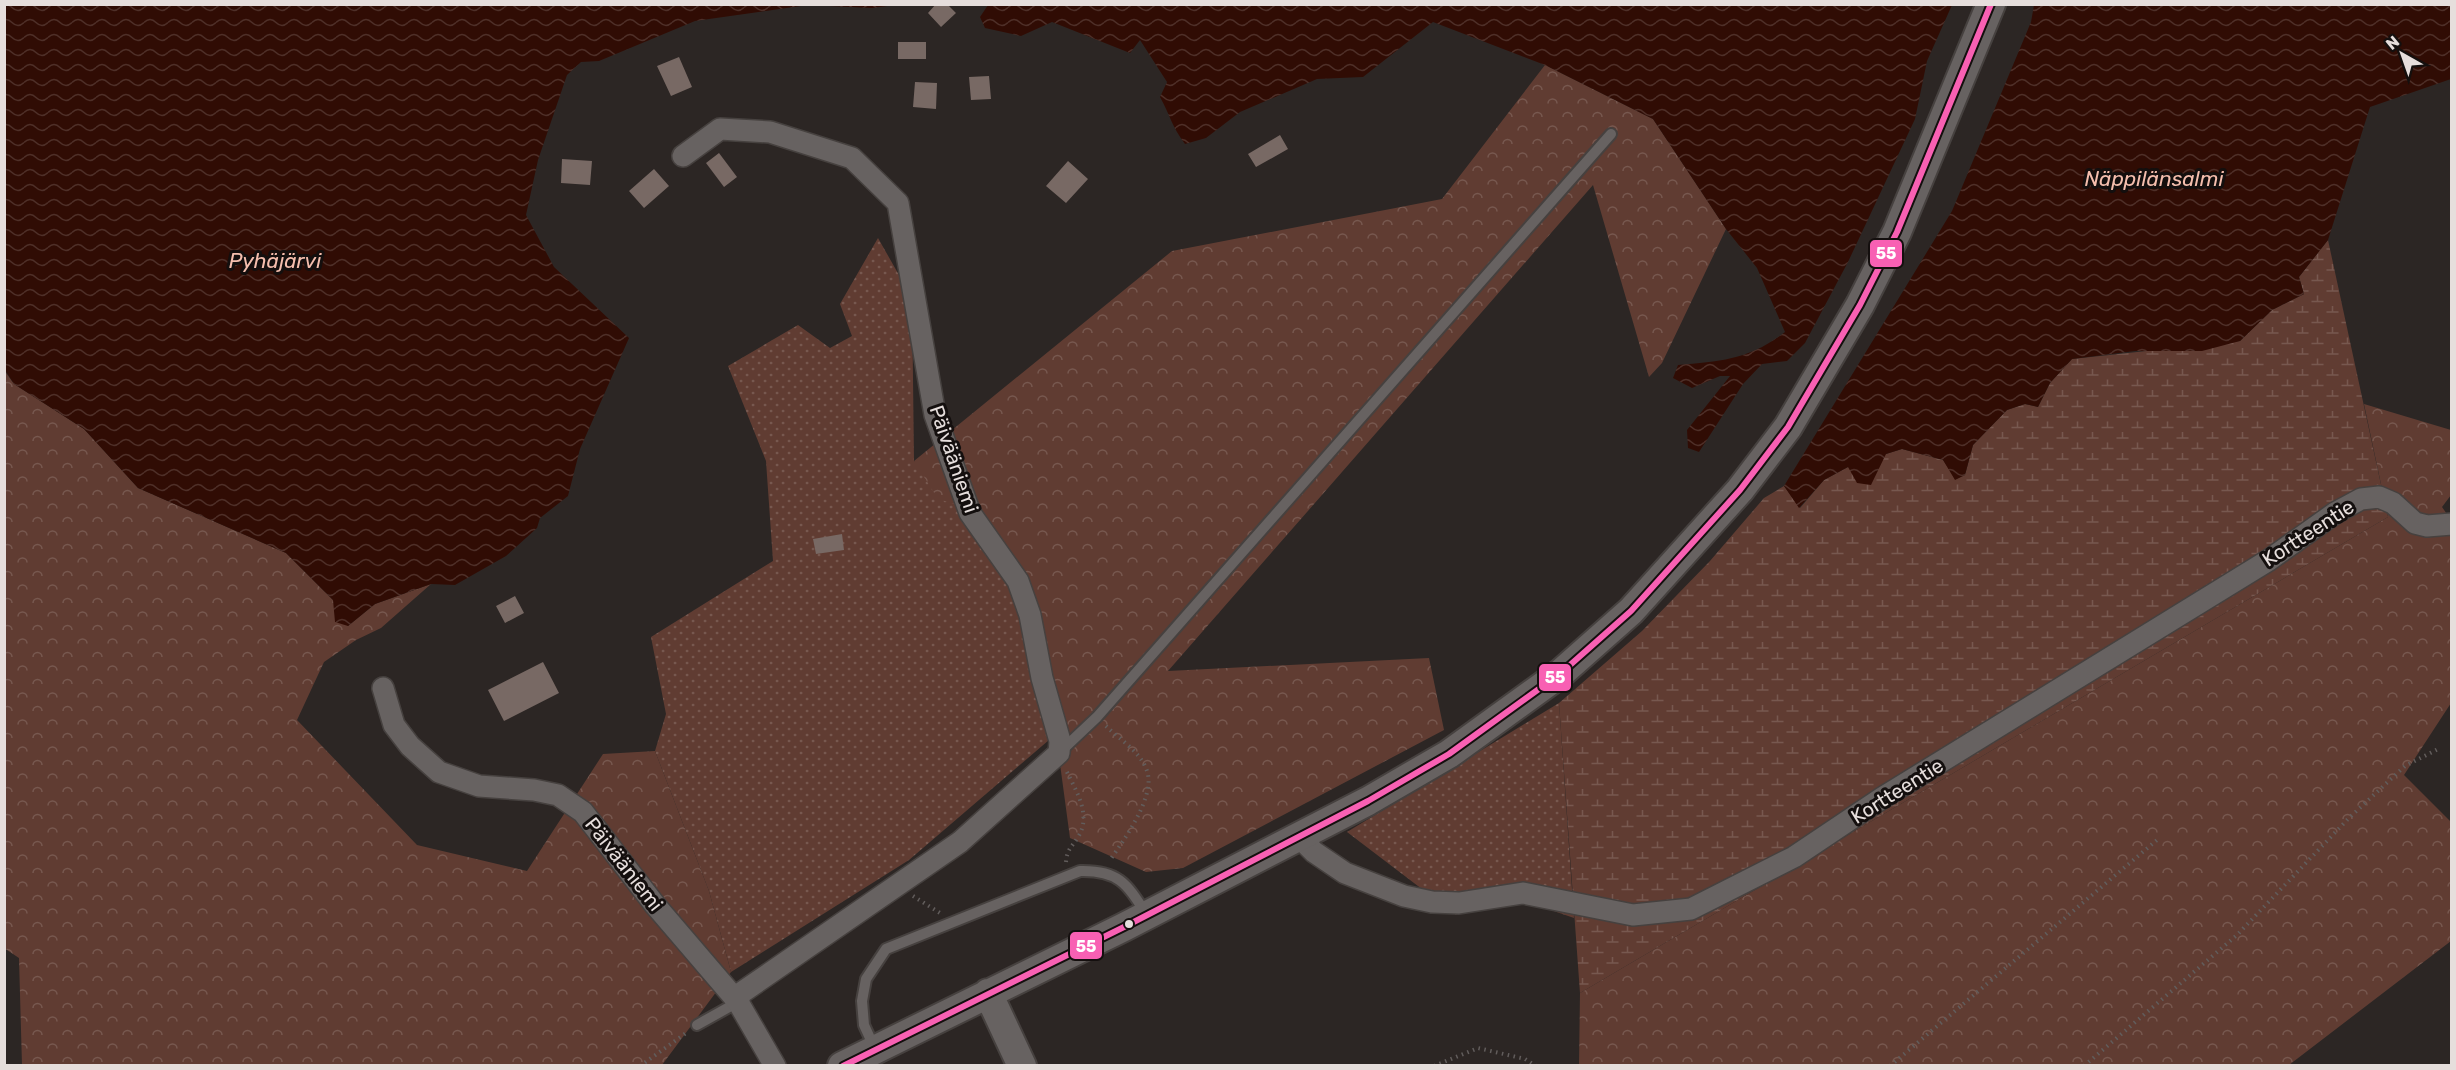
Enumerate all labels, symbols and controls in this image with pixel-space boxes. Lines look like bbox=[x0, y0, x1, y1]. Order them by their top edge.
north arrow bbox=[2372, 24, 2432, 84]
text: N bbox=[2382, 32, 2403, 54]
water label: Näppilänsalmi bbox=[2084, 166, 2224, 191]
line badge: 55 bbox=[1869, 239, 1903, 268]
text: 55 bbox=[1876, 244, 1896, 263]
water label: Pyhäjärvi bbox=[229, 248, 322, 273]
street label: Päivääniemi bbox=[924, 402, 984, 516]
street label: Kortteentie bbox=[2258, 495, 2358, 571]
line badge: 55 bbox=[1538, 663, 1572, 692]
text: 55 bbox=[1545, 668, 1565, 687]
street label: Kortteentie bbox=[1846, 753, 1948, 829]
street label: Päivääniemi bbox=[580, 812, 668, 916]
unlabelled marker bbox=[1123, 918, 1135, 930]
line badge: 55 bbox=[1069, 931, 1103, 960]
text: 55 bbox=[1076, 937, 1096, 956]

